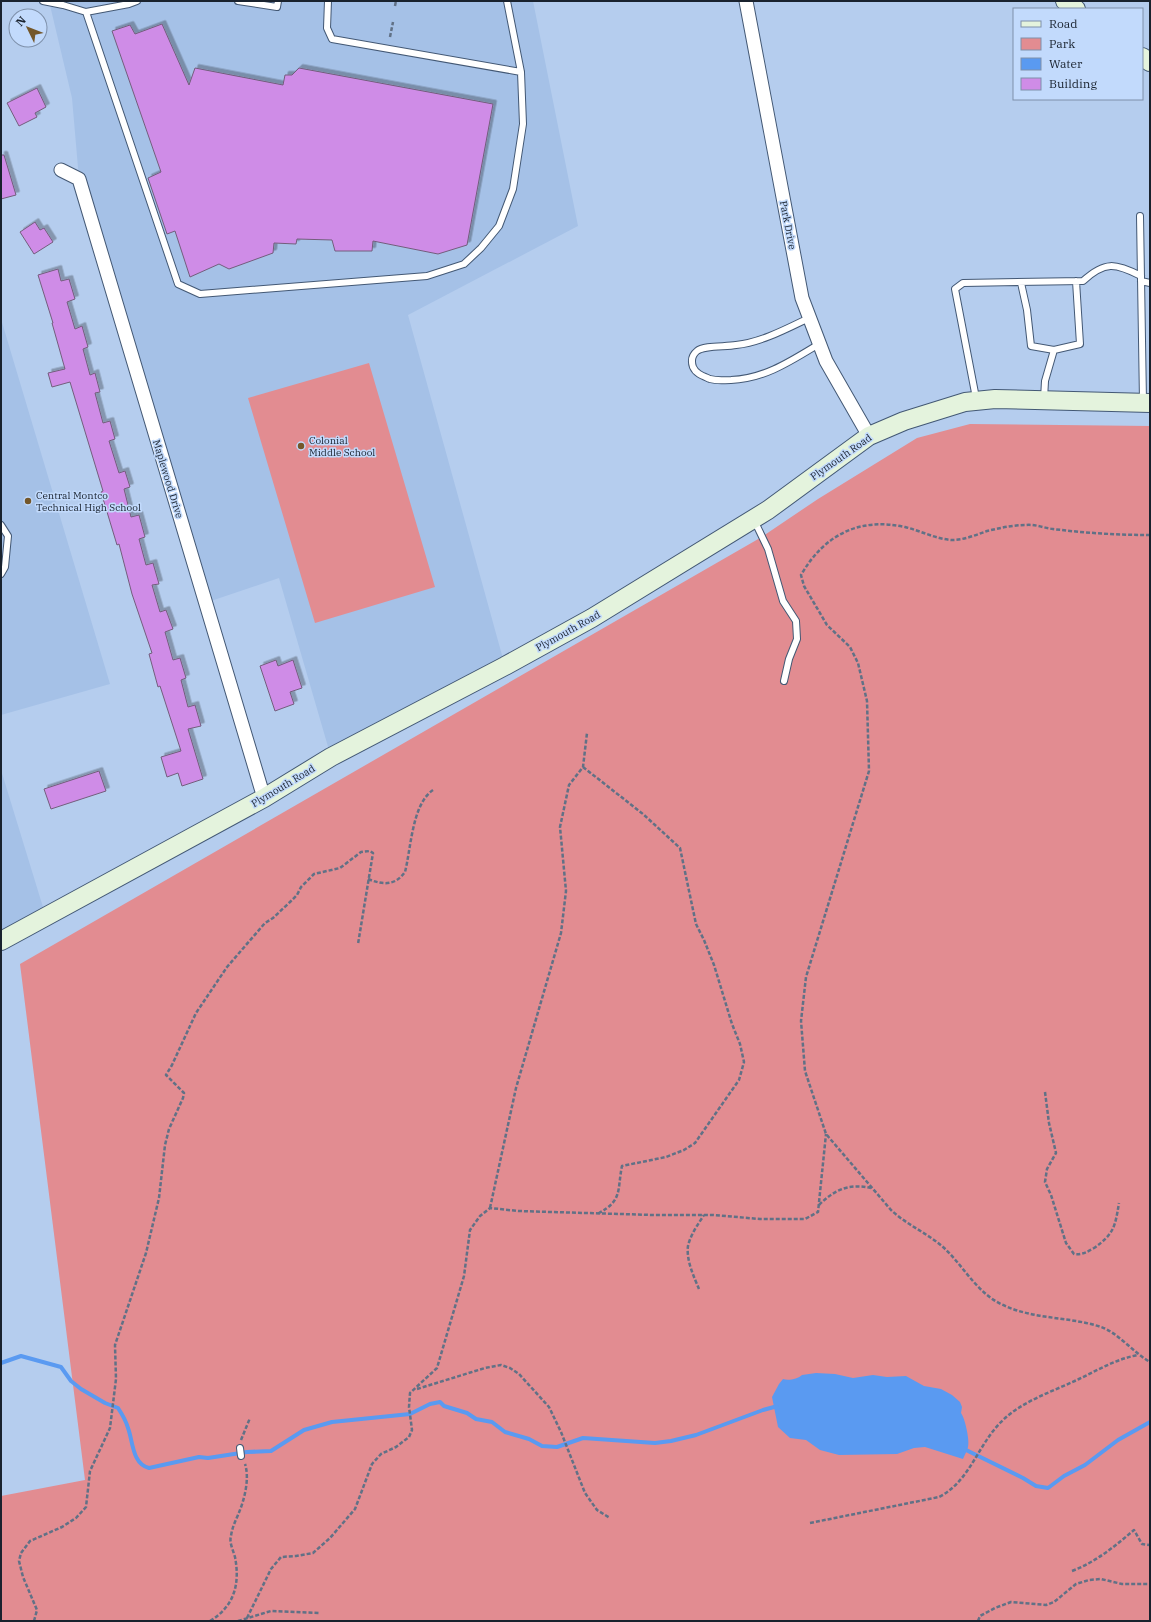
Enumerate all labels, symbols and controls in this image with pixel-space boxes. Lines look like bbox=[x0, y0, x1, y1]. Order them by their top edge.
north arrow bbox=[8, 8, 48, 48]
legend bbox=[1013, 8, 1143, 100]
text: N bbox=[13, 13, 29, 29]
text: Road bbox=[1049, 16, 1078, 31]
text: Park bbox=[1049, 36, 1075, 51]
text: Water bbox=[1049, 56, 1083, 71]
text: Building bbox=[1049, 76, 1097, 91]
street label: Park Drive bbox=[777, 200, 799, 250]
street label: Plymouth Road bbox=[808, 431, 874, 483]
place label: Colonial Middle School bbox=[309, 434, 375, 459]
street label: Maplewood Drive bbox=[150, 438, 186, 520]
marker: Colonial Middle School bbox=[296, 441, 306, 451]
place label: Central Montco Technical High School bbox=[36, 489, 141, 514]
marker: Central Montco Technical High School bbox=[23, 496, 33, 506]
street label: Plymouth Road bbox=[533, 608, 603, 654]
street label: Plymouth Road bbox=[249, 762, 317, 810]

